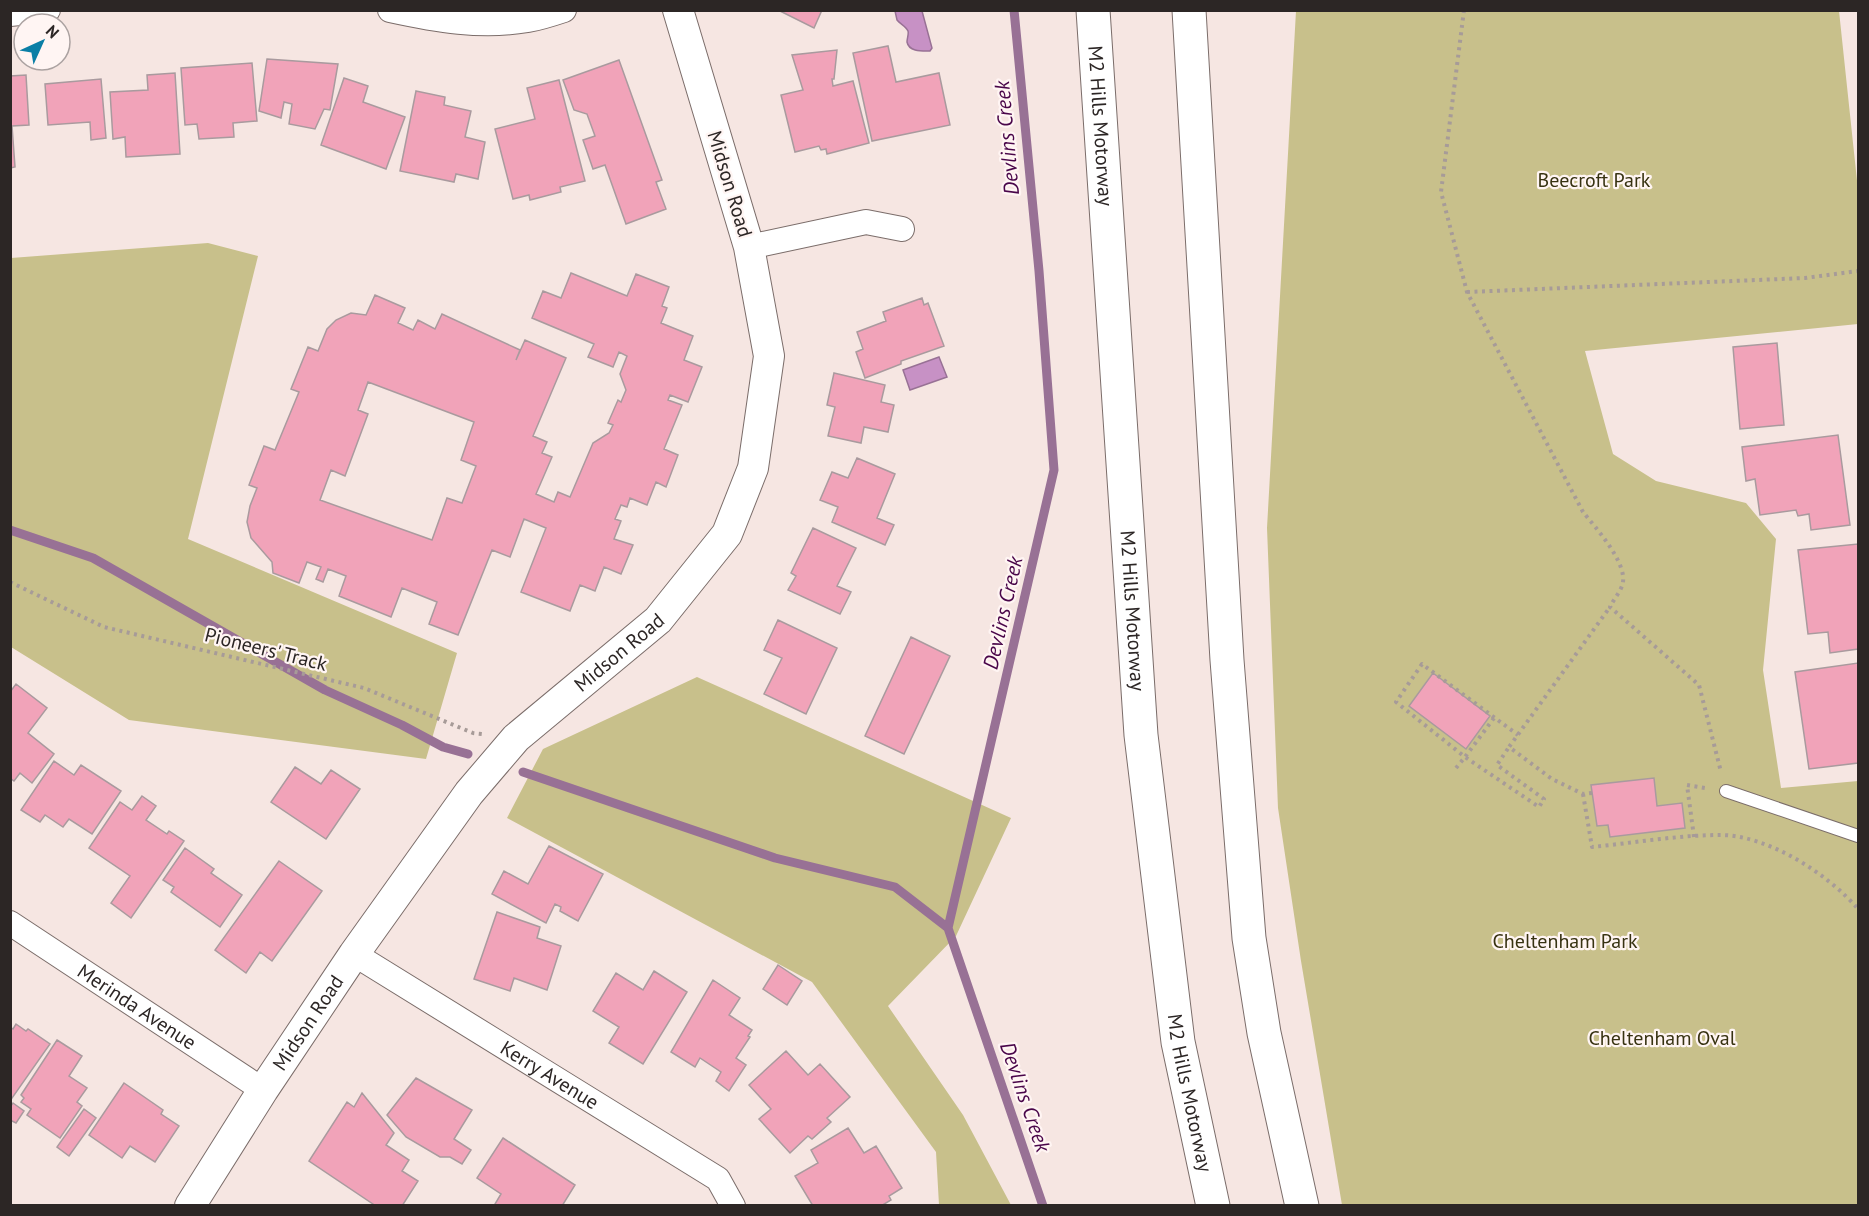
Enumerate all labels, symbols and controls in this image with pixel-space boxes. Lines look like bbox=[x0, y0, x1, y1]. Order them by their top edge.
north arrow bbox=[12, 12, 72, 72]
text: N bbox=[42, 21, 63, 42]
street label: M2 Hills Motorway bbox=[1082, 45, 1119, 208]
water label: Devlins Creek bbox=[988, 78, 1025, 196]
street label: Midson Road bbox=[702, 128, 758, 240]
park label: Beecroft Park bbox=[1538, 167, 1651, 193]
street label: M2 Hills Motorway bbox=[1114, 530, 1151, 693]
water label: Devlins Creek bbox=[976, 552, 1029, 672]
street label: Midson Road bbox=[569, 607, 670, 697]
street label: Pioneers' Track bbox=[202, 621, 330, 677]
park label: Cheltenham Park bbox=[1492, 928, 1638, 954]
street label: Merinda Avenue bbox=[73, 958, 201, 1055]
street label: Midson Road bbox=[267, 970, 349, 1076]
street label: M2 Hills Motorway bbox=[1162, 1012, 1219, 1175]
park label: Cheltenham Oval bbox=[1588, 1025, 1736, 1051]
street label: Kerry Avenue bbox=[496, 1035, 604, 1115]
water label: Devlins Creek bbox=[994, 1038, 1057, 1157]

